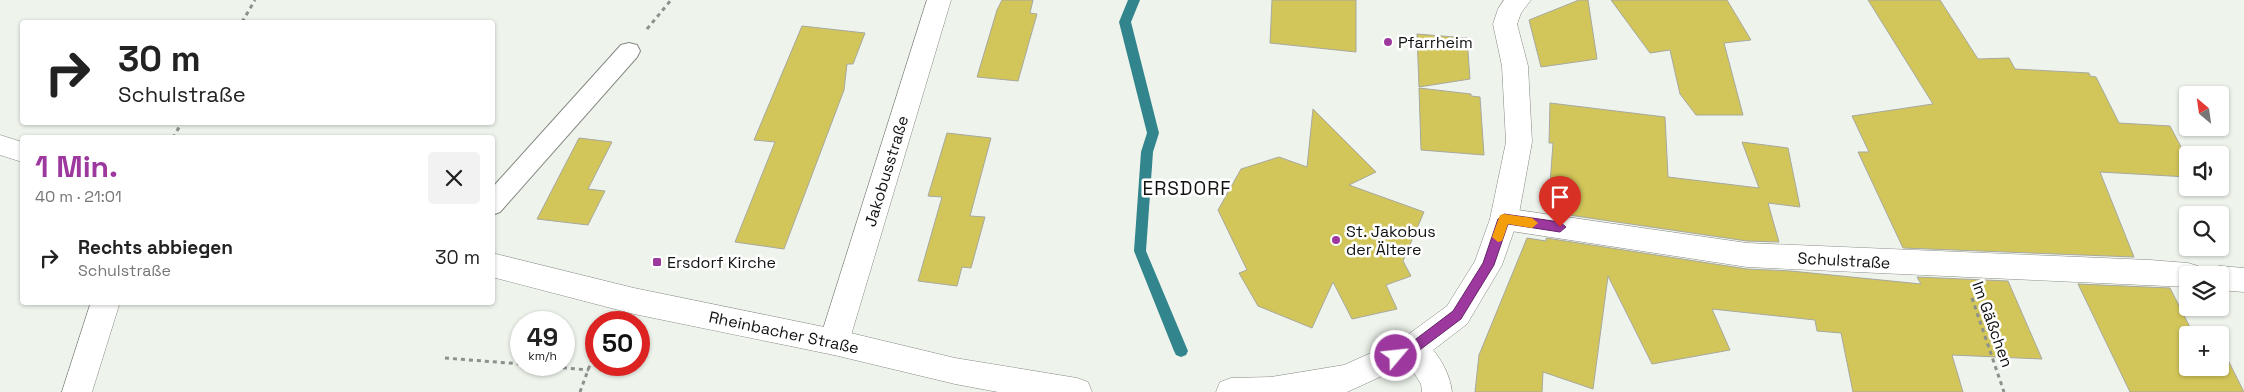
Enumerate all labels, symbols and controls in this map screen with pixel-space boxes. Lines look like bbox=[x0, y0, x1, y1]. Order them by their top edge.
place label: Pfarrheim bbox=[1398, 32, 1473, 53]
marker: Pfarrheim bbox=[1382, 36, 1394, 48]
text: 30 m bbox=[118, 37, 201, 81]
icon: right bbox=[35, 40, 100, 105]
text: Schulstraße bbox=[118, 80, 246, 108]
north arrow bbox=[2179, 86, 2229, 136]
map controls bbox=[2179, 86, 2229, 376]
street label: Jakobusstraße bbox=[860, 113, 913, 229]
button: sound bbox=[2179, 146, 2229, 196]
text: 1 Min. bbox=[35, 147, 118, 186]
button: close bbox=[428, 152, 480, 204]
district label: ERSDORF bbox=[1143, 176, 1231, 201]
pin bbox=[1539, 176, 1581, 227]
icon: arrive bbox=[1546, 183, 1574, 211]
text: 40 m · 21:01 bbox=[35, 186, 122, 207]
button: search bbox=[2179, 206, 2229, 256]
place label: St. Jakobus der Ältere bbox=[1346, 221, 1436, 260]
marker: St. Jakobus der Ältere bbox=[1330, 234, 1342, 246]
text: Rechts abbiegen bbox=[78, 235, 233, 260]
icon: right bbox=[35, 244, 63, 272]
text: 30 m bbox=[435, 245, 480, 270]
street label: Schulstraße bbox=[1797, 248, 1891, 273]
place label: Ersdorf Kirche bbox=[667, 252, 776, 273]
marker: Ersdorf Kirche bbox=[651, 256, 663, 268]
text: Schulstraße bbox=[78, 260, 171, 281]
button: layers bbox=[2179, 266, 2229, 316]
street label: Im Gäßchen bbox=[1967, 278, 2018, 370]
street label: Rheinbacher Straße bbox=[707, 306, 861, 359]
speed limit sign: 50 bbox=[585, 311, 650, 376]
text: 49 bbox=[527, 321, 558, 353]
button: + bbox=[2179, 326, 2229, 376]
position arrow bbox=[1369, 329, 1421, 381]
text: km/h bbox=[528, 348, 557, 364]

